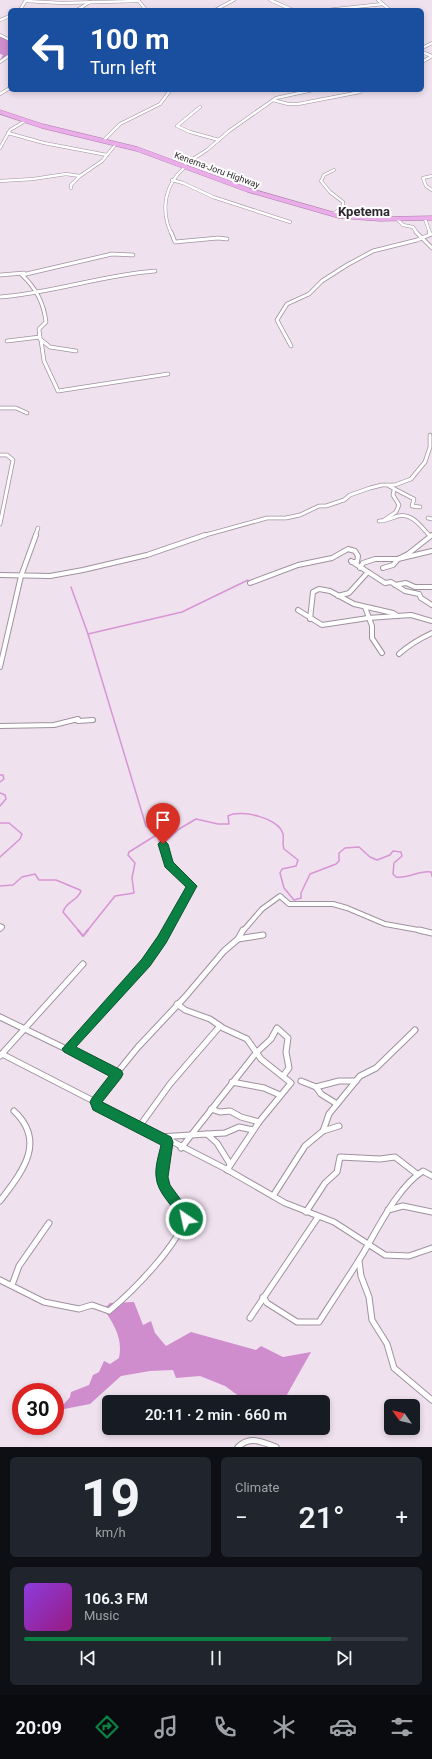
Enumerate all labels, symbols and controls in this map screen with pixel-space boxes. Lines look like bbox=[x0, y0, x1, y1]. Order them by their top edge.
text: 100 m bbox=[90, 23, 169, 56]
icon: left bbox=[24, 24, 76, 76]
text: Turn left bbox=[90, 57, 156, 78]
street label: Kenema-Joru Highway bbox=[173, 150, 262, 190]
district label: Kpetema bbox=[338, 204, 390, 219]
pin bbox=[146, 803, 180, 844]
icon: arrive bbox=[152, 809, 174, 831]
position arrow bbox=[165, 1198, 207, 1240]
speed limit sign: 30 bbox=[12, 1383, 64, 1435]
north arrow bbox=[384, 1399, 420, 1435]
map controls bbox=[384, 1399, 420, 1435]
text: 20:11 · 2 min · 660 m bbox=[145, 1406, 287, 1424]
text: 19 bbox=[81, 1468, 140, 1529]
text: Climate bbox=[235, 1480, 279, 1495]
text: 21° bbox=[299, 1500, 344, 1535]
text: − bbox=[235, 1505, 248, 1530]
text: + bbox=[396, 1505, 408, 1530]
text: km/h bbox=[95, 1525, 126, 1540]
text: 106.3 FM bbox=[84, 1590, 148, 1608]
text: Music bbox=[84, 1608, 119, 1623]
icon: previous bbox=[77, 1647, 99, 1669]
icon: pause bbox=[205, 1647, 227, 1669]
icon: next bbox=[333, 1647, 355, 1669]
icon: directions bbox=[93, 1713, 121, 1741]
icon: music bbox=[152, 1713, 180, 1741]
icon: phone bbox=[211, 1713, 239, 1741]
icon: climate bbox=[270, 1713, 298, 1741]
icon: car bbox=[329, 1713, 357, 1741]
icon: filters bbox=[388, 1713, 416, 1741]
text: 20:09 bbox=[16, 1717, 62, 1738]

